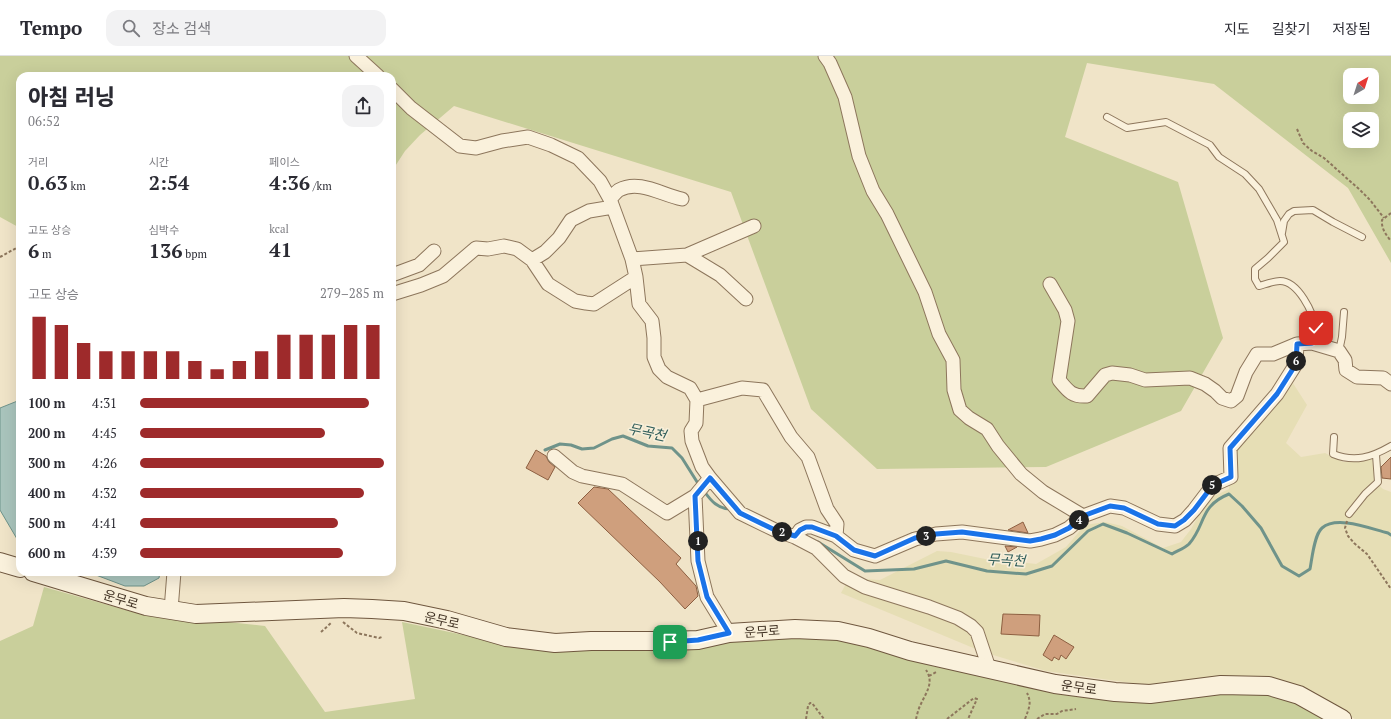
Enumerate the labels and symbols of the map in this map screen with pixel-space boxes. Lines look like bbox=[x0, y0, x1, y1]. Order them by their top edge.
north arrow bbox=[1343, 68, 1379, 104]
pin bbox=[1299, 311, 1333, 345]
pin: 6 bbox=[1286, 351, 1306, 371]
water label: 무곡천 bbox=[626, 418, 669, 445]
pin: 5 bbox=[1202, 475, 1222, 495]
pin: 4 bbox=[1069, 510, 1089, 530]
pin: 2 bbox=[772, 522, 792, 542]
pin: 3 bbox=[916, 526, 936, 546]
pin: 1 bbox=[688, 531, 708, 551]
water label: 무곡천 bbox=[986, 549, 1027, 570]
street label: 운무로 bbox=[101, 585, 141, 613]
street label: 운무로 bbox=[422, 607, 462, 633]
street label: 운무로 bbox=[743, 621, 781, 641]
pin bbox=[653, 625, 687, 659]
street label: 운무로 bbox=[1060, 676, 1098, 698]

